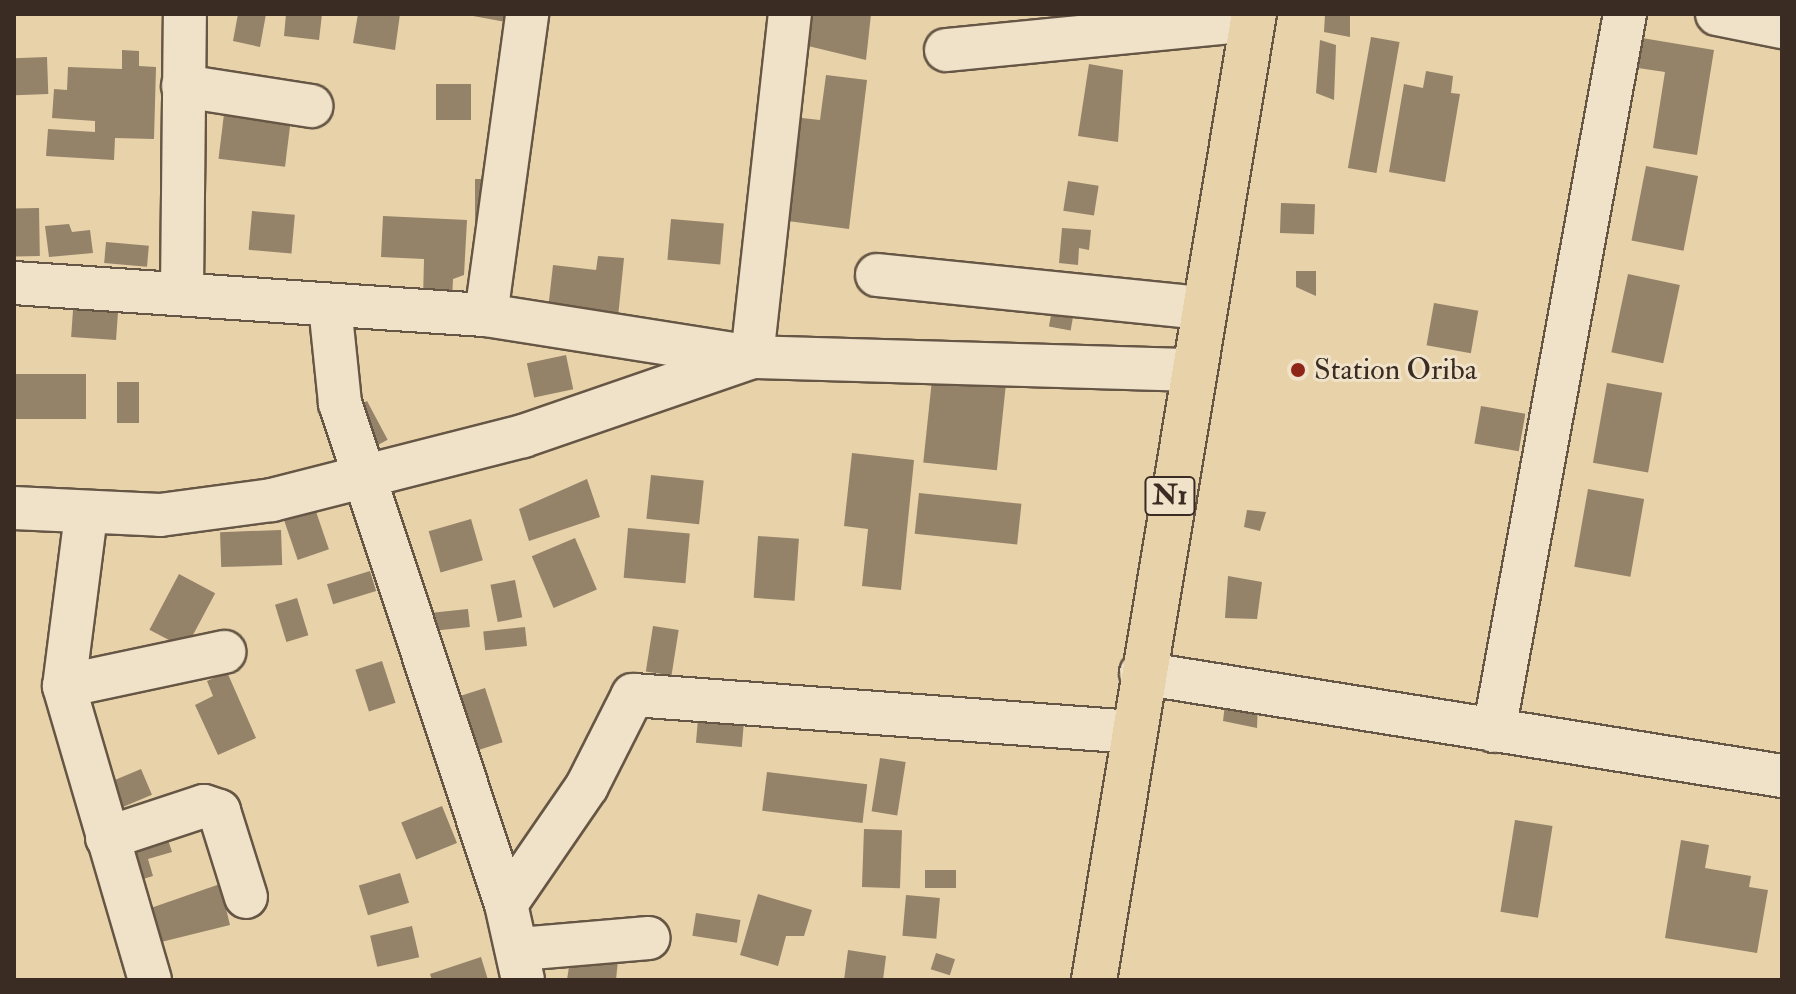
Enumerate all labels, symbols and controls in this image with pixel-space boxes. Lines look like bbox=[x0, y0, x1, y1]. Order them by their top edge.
place label: Station Oriba bbox=[1314, 352, 1477, 388]
marker: Station Oriba bbox=[1289, 361, 1307, 379]
road number: N1 bbox=[1144, 472, 1196, 520]

